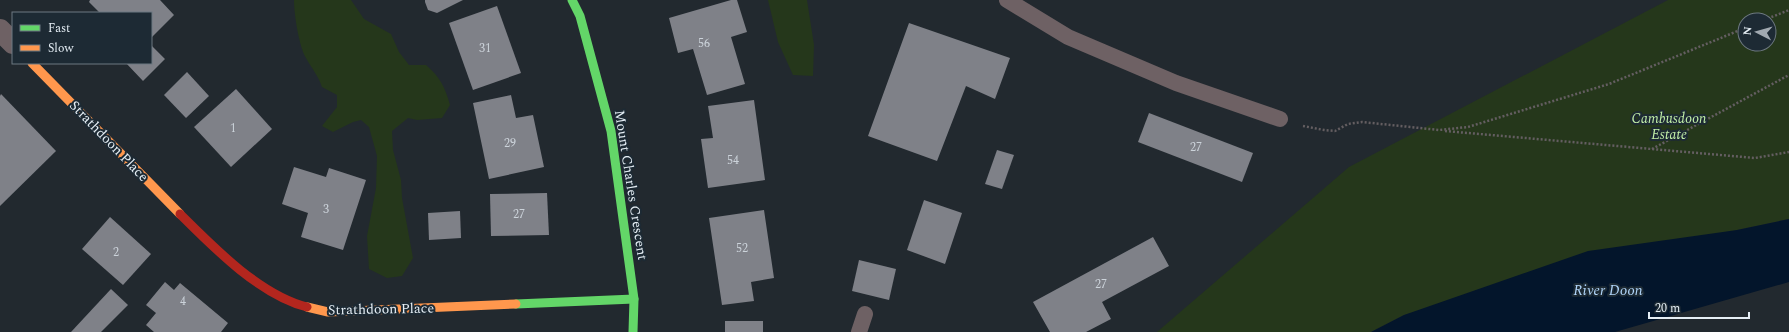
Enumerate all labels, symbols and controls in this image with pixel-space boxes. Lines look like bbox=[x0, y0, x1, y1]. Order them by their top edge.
legend bbox=[12, 12, 152, 64]
north arrow bbox=[1737, 12, 1777, 52]
text: Fast bbox=[48, 19, 70, 38]
text: N bbox=[1739, 26, 1756, 36]
house number: 56 bbox=[698, 34, 710, 53]
text: Slow bbox=[48, 39, 74, 58]
house number: 31 bbox=[479, 39, 491, 58]
street label: Strathdoon Place bbox=[65, 95, 154, 187]
street label: Mount Charles Crescent bbox=[609, 108, 653, 262]
park label: Cambusdoon Estate bbox=[1631, 108, 1707, 145]
house number: 1 bbox=[230, 119, 236, 138]
house number: 29 bbox=[504, 134, 516, 153]
house number: 27 bbox=[1190, 138, 1202, 157]
house number: 54 bbox=[727, 151, 739, 170]
house number: 3 bbox=[323, 200, 329, 219]
house number: 27 bbox=[513, 205, 525, 224]
house number: 52 bbox=[736, 239, 748, 258]
house number: 2 bbox=[113, 243, 119, 262]
house number: 27 bbox=[1095, 275, 1107, 294]
water label: River Doon bbox=[1573, 279, 1643, 302]
house number: 4 bbox=[180, 292, 186, 311]
scale bar bbox=[1649, 294, 1749, 320]
street label: Strathdoon Place bbox=[328, 298, 435, 320]
text: 20 m bbox=[1655, 299, 1680, 318]

